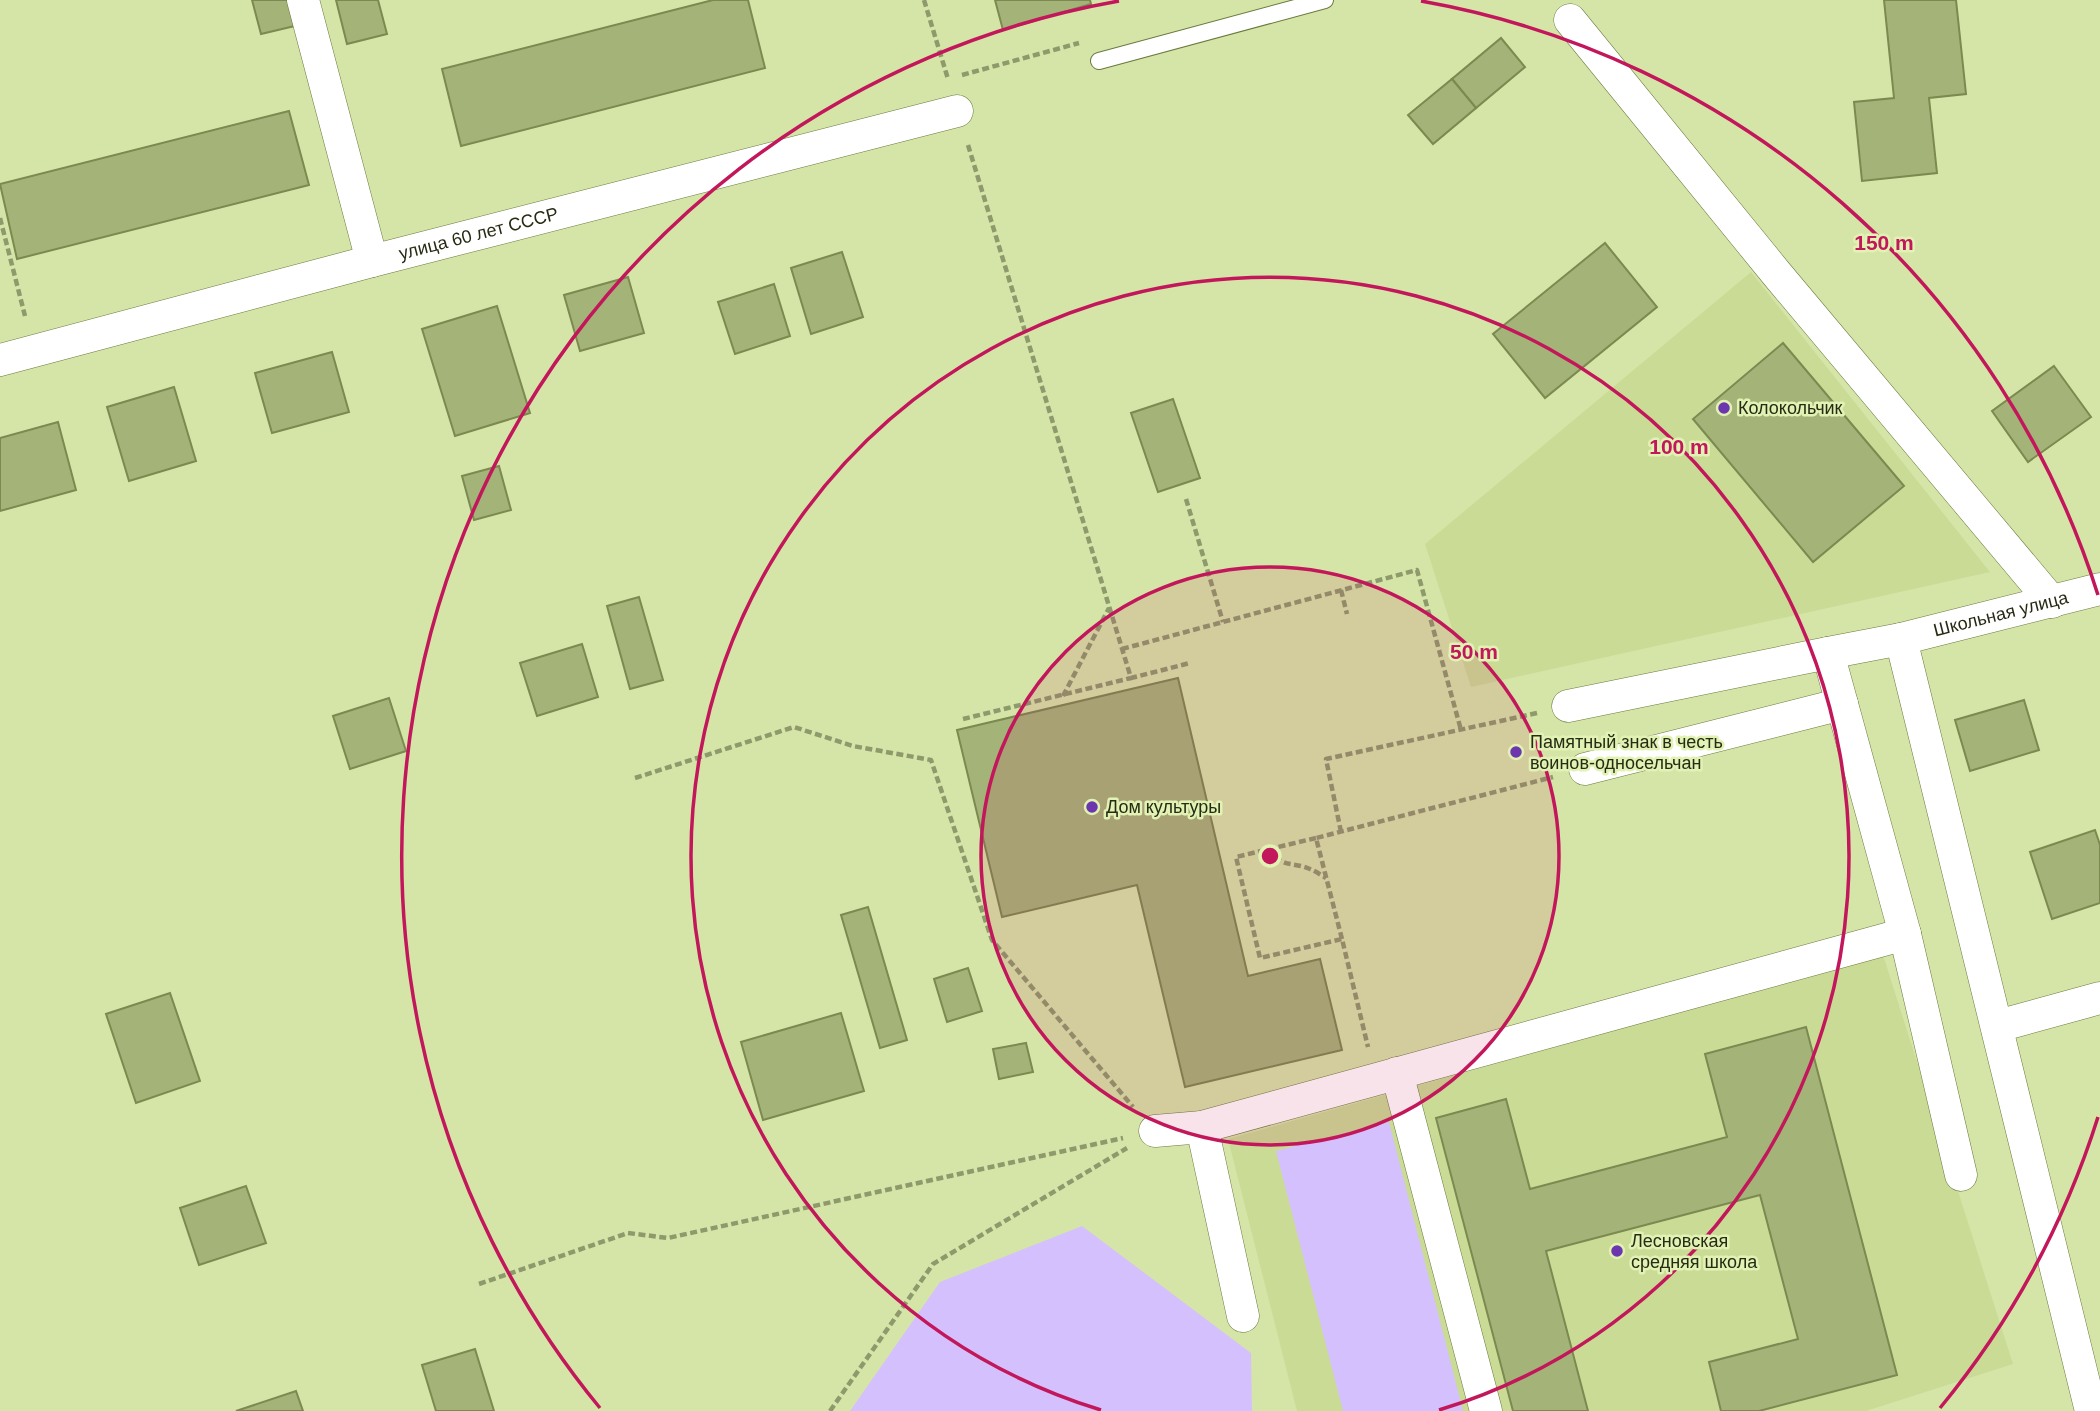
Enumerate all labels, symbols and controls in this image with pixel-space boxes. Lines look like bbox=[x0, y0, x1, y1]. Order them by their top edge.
street label: улица 60 лет СССР bbox=[397, 204, 560, 264]
text: 150 m bbox=[1854, 231, 1914, 254]
place label: Колокольчик bbox=[1738, 398, 1843, 418]
marker: Колокольчик bbox=[1716, 400, 1732, 416]
text: 100 m bbox=[1649, 435, 1709, 458]
street label: Школьная улица bbox=[1931, 587, 2071, 640]
text: 50 m bbox=[1450, 640, 1498, 663]
place label: Памятный знак в честь воинов-односельчан bbox=[1530, 732, 1723, 773]
marker: Памятный знак в честь воинов-односельчан bbox=[1508, 744, 1524, 760]
place label: Дом культуры bbox=[1106, 797, 1221, 817]
marker: Дом культуры bbox=[1084, 799, 1100, 815]
centre of rings bbox=[1258, 844, 1282, 868]
place label: Лесновская средняя школа bbox=[1631, 1231, 1758, 1272]
marker: Лесновская средняя школа bbox=[1609, 1243, 1625, 1259]

